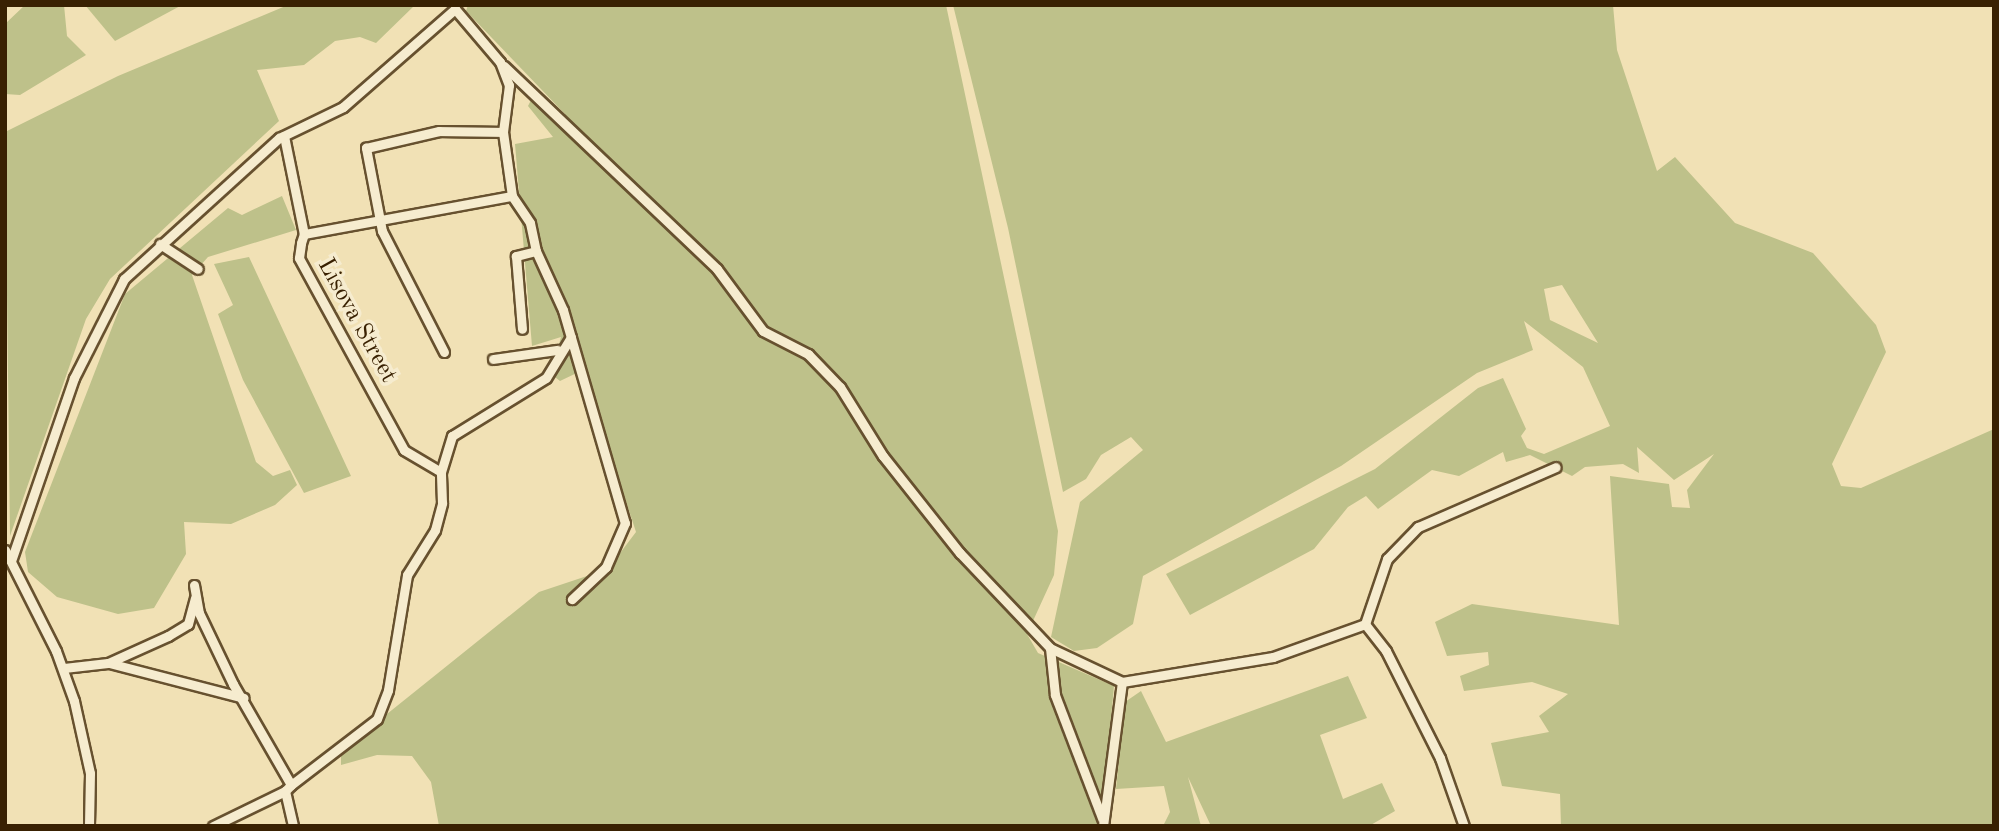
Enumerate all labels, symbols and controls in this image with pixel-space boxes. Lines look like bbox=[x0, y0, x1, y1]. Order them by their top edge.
street label: Lisova Street bbox=[310, 254, 402, 388]

